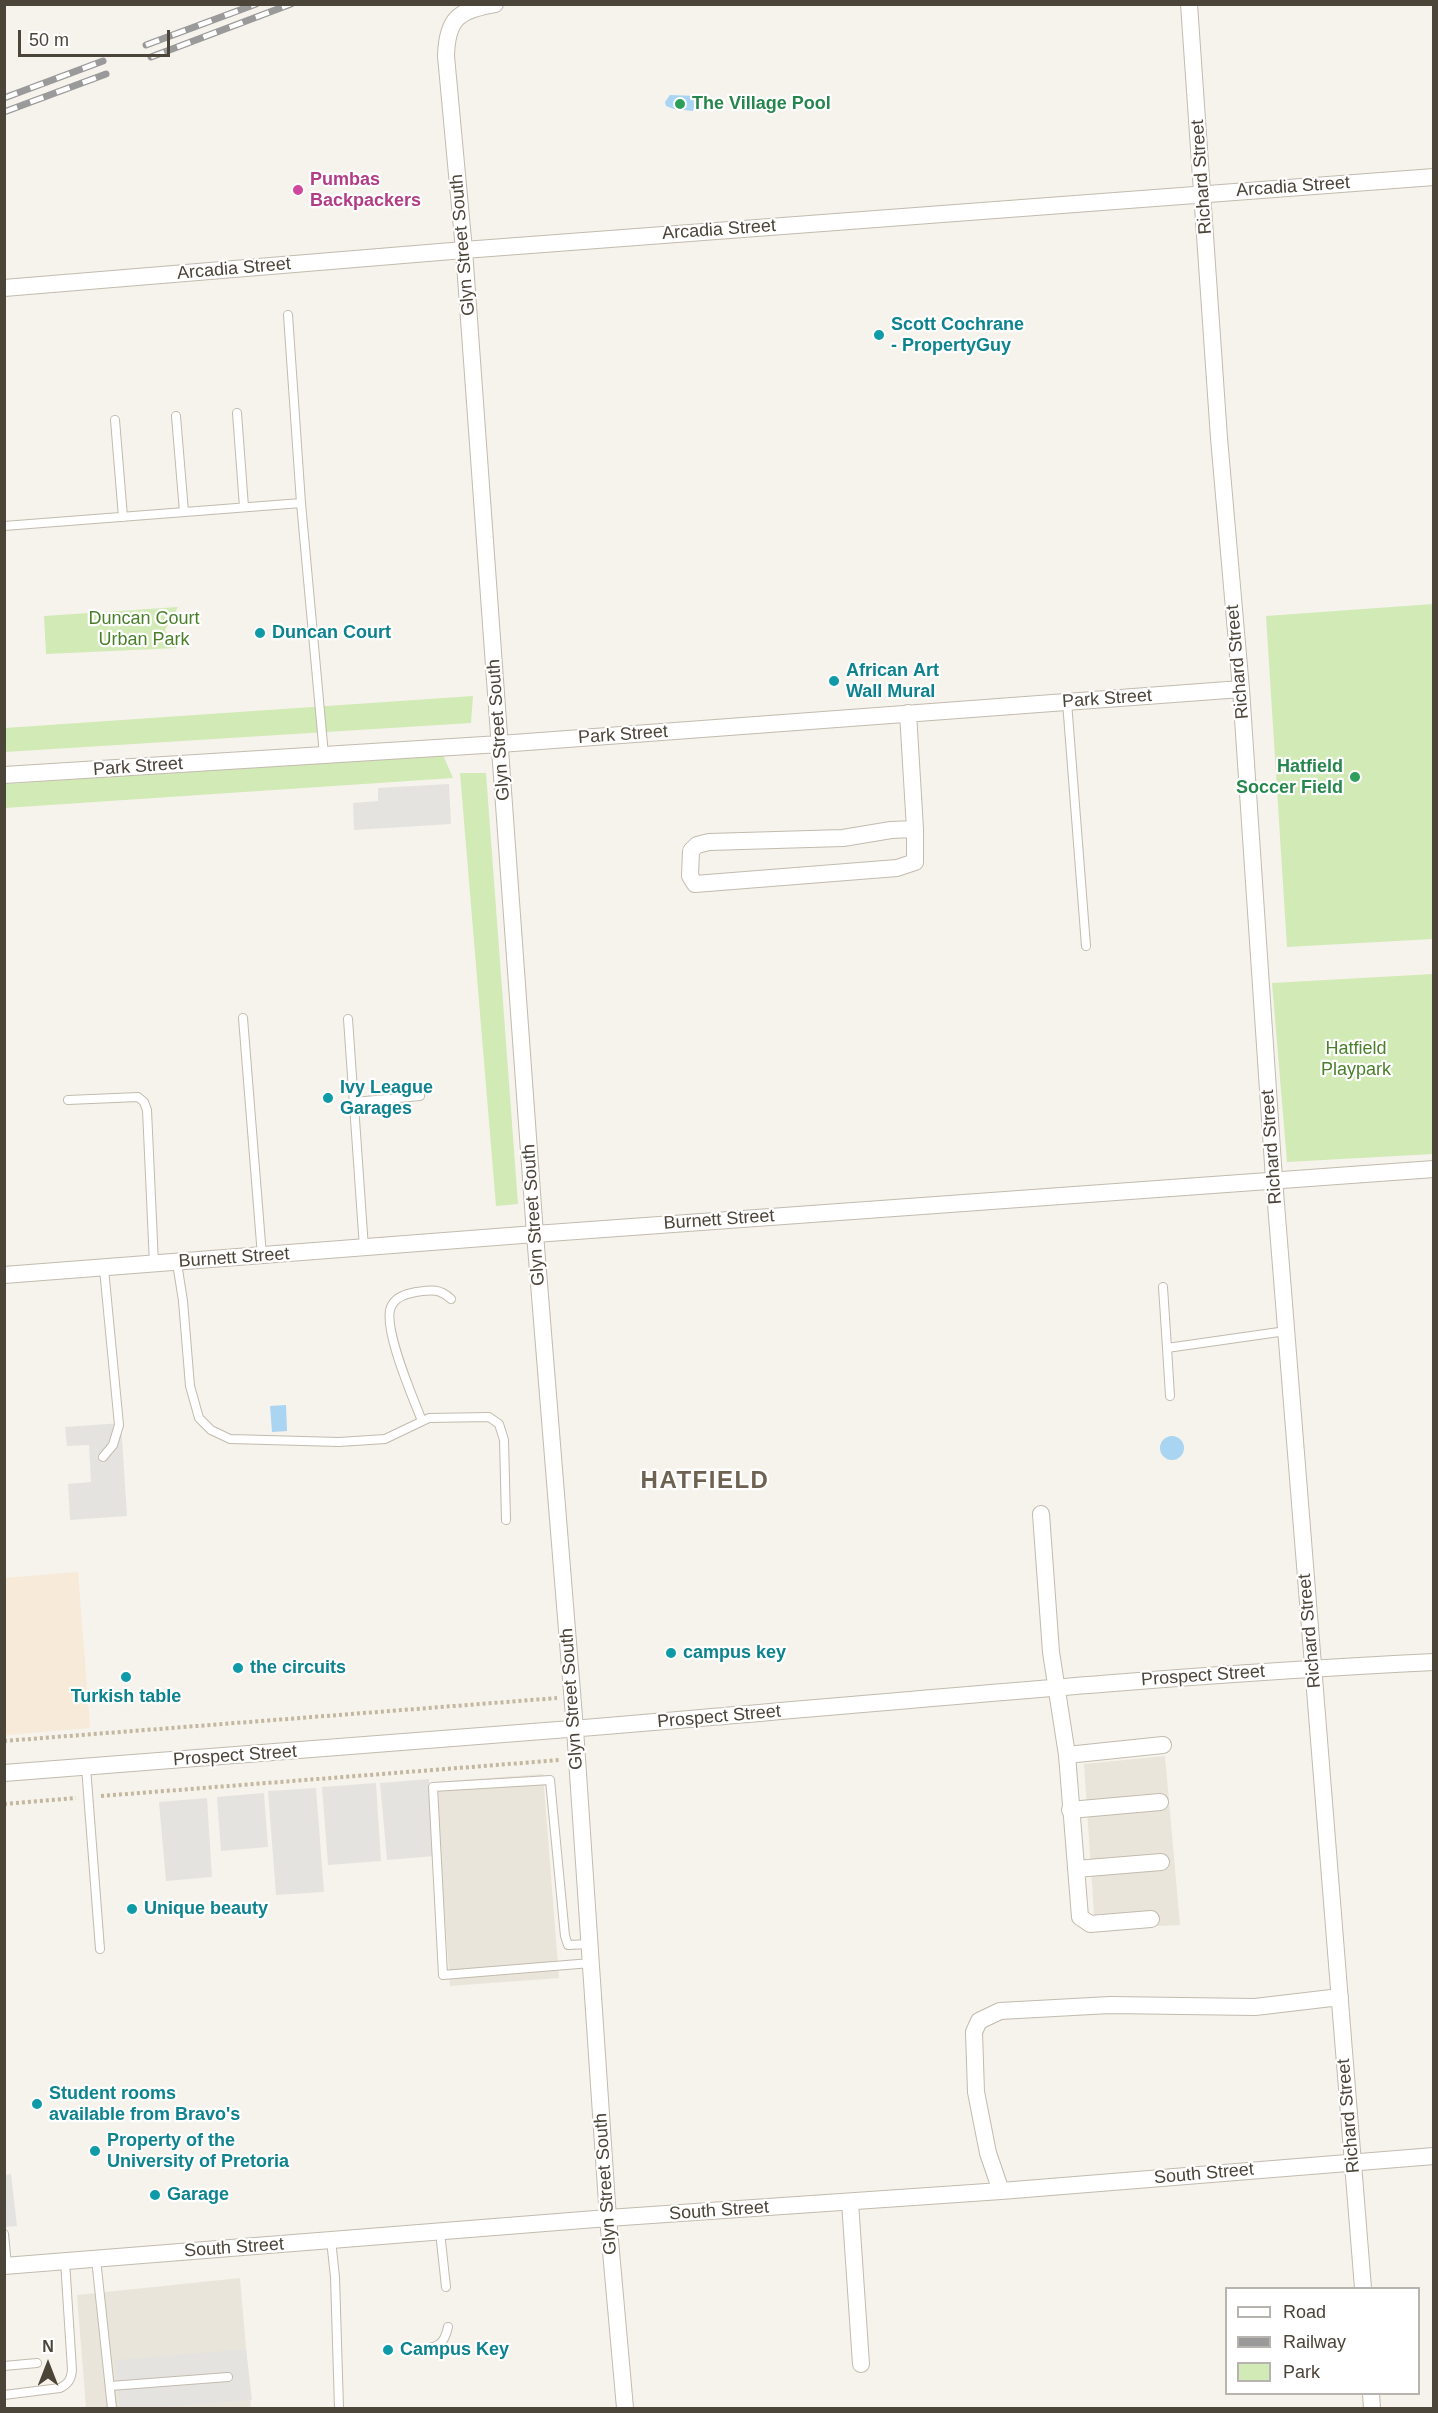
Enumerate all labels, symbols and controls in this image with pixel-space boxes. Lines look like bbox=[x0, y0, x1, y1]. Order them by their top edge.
scale bar bbox=[21, 18, 172, 56]
text: 50 m bbox=[29, 30, 69, 50]
place label: The Village Pool bbox=[692, 93, 831, 115]
marker: The Village Pool bbox=[673, 97, 687, 111]
street label: Richard Street bbox=[1187, 119, 1217, 235]
place label: Pumbas Backpackers bbox=[310, 169, 421, 212]
street label: Arcadia Street bbox=[1235, 172, 1351, 202]
street label: Glyn Street South bbox=[446, 173, 480, 317]
marker: Pumbas Backpackers bbox=[291, 183, 305, 197]
street label: Arcadia Street bbox=[661, 215, 777, 245]
street label: Arcadia Street bbox=[176, 253, 292, 285]
place label: Scott Cochrane - PropertyGuy bbox=[891, 314, 1024, 356]
marker: Scott Cochrane - PropertyGuy bbox=[872, 328, 886, 342]
street label: Richard Street bbox=[1222, 604, 1254, 720]
park label: Duncan Court Urban Park bbox=[88, 608, 200, 650]
place label: Duncan Court bbox=[272, 622, 391, 644]
marker: Duncan Court bbox=[253, 626, 267, 640]
street label: Glyn Street South bbox=[483, 658, 515, 802]
place label: African Art Wall Mural bbox=[846, 660, 939, 702]
marker: African Art Wall Mural bbox=[827, 674, 841, 688]
street label: Park Street bbox=[1061, 685, 1153, 713]
street label: Park Street bbox=[577, 721, 669, 749]
street label: Park Street bbox=[92, 753, 184, 781]
place label: Hatfield Soccer Field bbox=[1236, 756, 1343, 798]
marker: Hatfield Soccer Field bbox=[1348, 770, 1362, 784]
park label: Hatfield Playpark bbox=[1321, 1038, 1391, 1080]
place label: Ivy League Garages bbox=[340, 1077, 433, 1120]
street label: Richard Street bbox=[1257, 1089, 1287, 1205]
marker: Ivy League Garages bbox=[321, 1091, 335, 1105]
street label: Glyn Street South bbox=[518, 1143, 550, 1287]
street label: Burnett Street bbox=[663, 1205, 775, 1235]
street label: Burnett Street bbox=[178, 1243, 290, 1273]
district label: HATFIELD bbox=[641, 1467, 769, 1495]
street label: Richard Street bbox=[1294, 1573, 1326, 1689]
street label: Glyn Street South bbox=[556, 1627, 588, 1771]
place label: campus key bbox=[683, 1642, 786, 1664]
marker: campus key bbox=[664, 1646, 678, 1660]
place label: the circuits bbox=[250, 1657, 346, 1679]
marker: the circuits bbox=[231, 1661, 245, 1675]
street label: Prospect Street bbox=[1140, 1661, 1266, 1691]
marker: Turkish table bbox=[119, 1670, 133, 1684]
place label: Turkish table bbox=[71, 1686, 181, 1708]
street label: Prospect Street bbox=[656, 1701, 782, 1733]
street label: Prospect Street bbox=[172, 1741, 298, 1771]
place label: Unique beauty bbox=[144, 1898, 268, 1920]
marker: Unique beauty bbox=[125, 1902, 139, 1916]
street label: Richard Street bbox=[1333, 2058, 1365, 2174]
place label: Student rooms available from Bravo's bbox=[49, 2083, 240, 2126]
marker: Student rooms available from Bravo's bbox=[30, 2097, 44, 2111]
street label: Glyn Street South bbox=[590, 2112, 622, 2256]
place label: Property of the University of Pretoria bbox=[107, 2130, 289, 2172]
marker: Property of the University of Pretoria bbox=[88, 2144, 102, 2158]
street label: South Street bbox=[1153, 2159, 1255, 2189]
place label: Garage bbox=[167, 2184, 229, 2206]
marker: Garage bbox=[148, 2188, 162, 2202]
street label: South Street bbox=[668, 2197, 770, 2225]
street label: South Street bbox=[183, 2234, 285, 2262]
legend bbox=[1225, 2287, 1420, 2395]
text: Road bbox=[1283, 2302, 1326, 2322]
text: Railway bbox=[1283, 2332, 1346, 2352]
north arrow bbox=[18, 2335, 78, 2395]
text: N bbox=[42, 2338, 54, 2355]
place label: Campus Key bbox=[400, 2339, 509, 2361]
marker: Campus Key bbox=[381, 2343, 395, 2357]
text: Park bbox=[1283, 2362, 1320, 2382]

